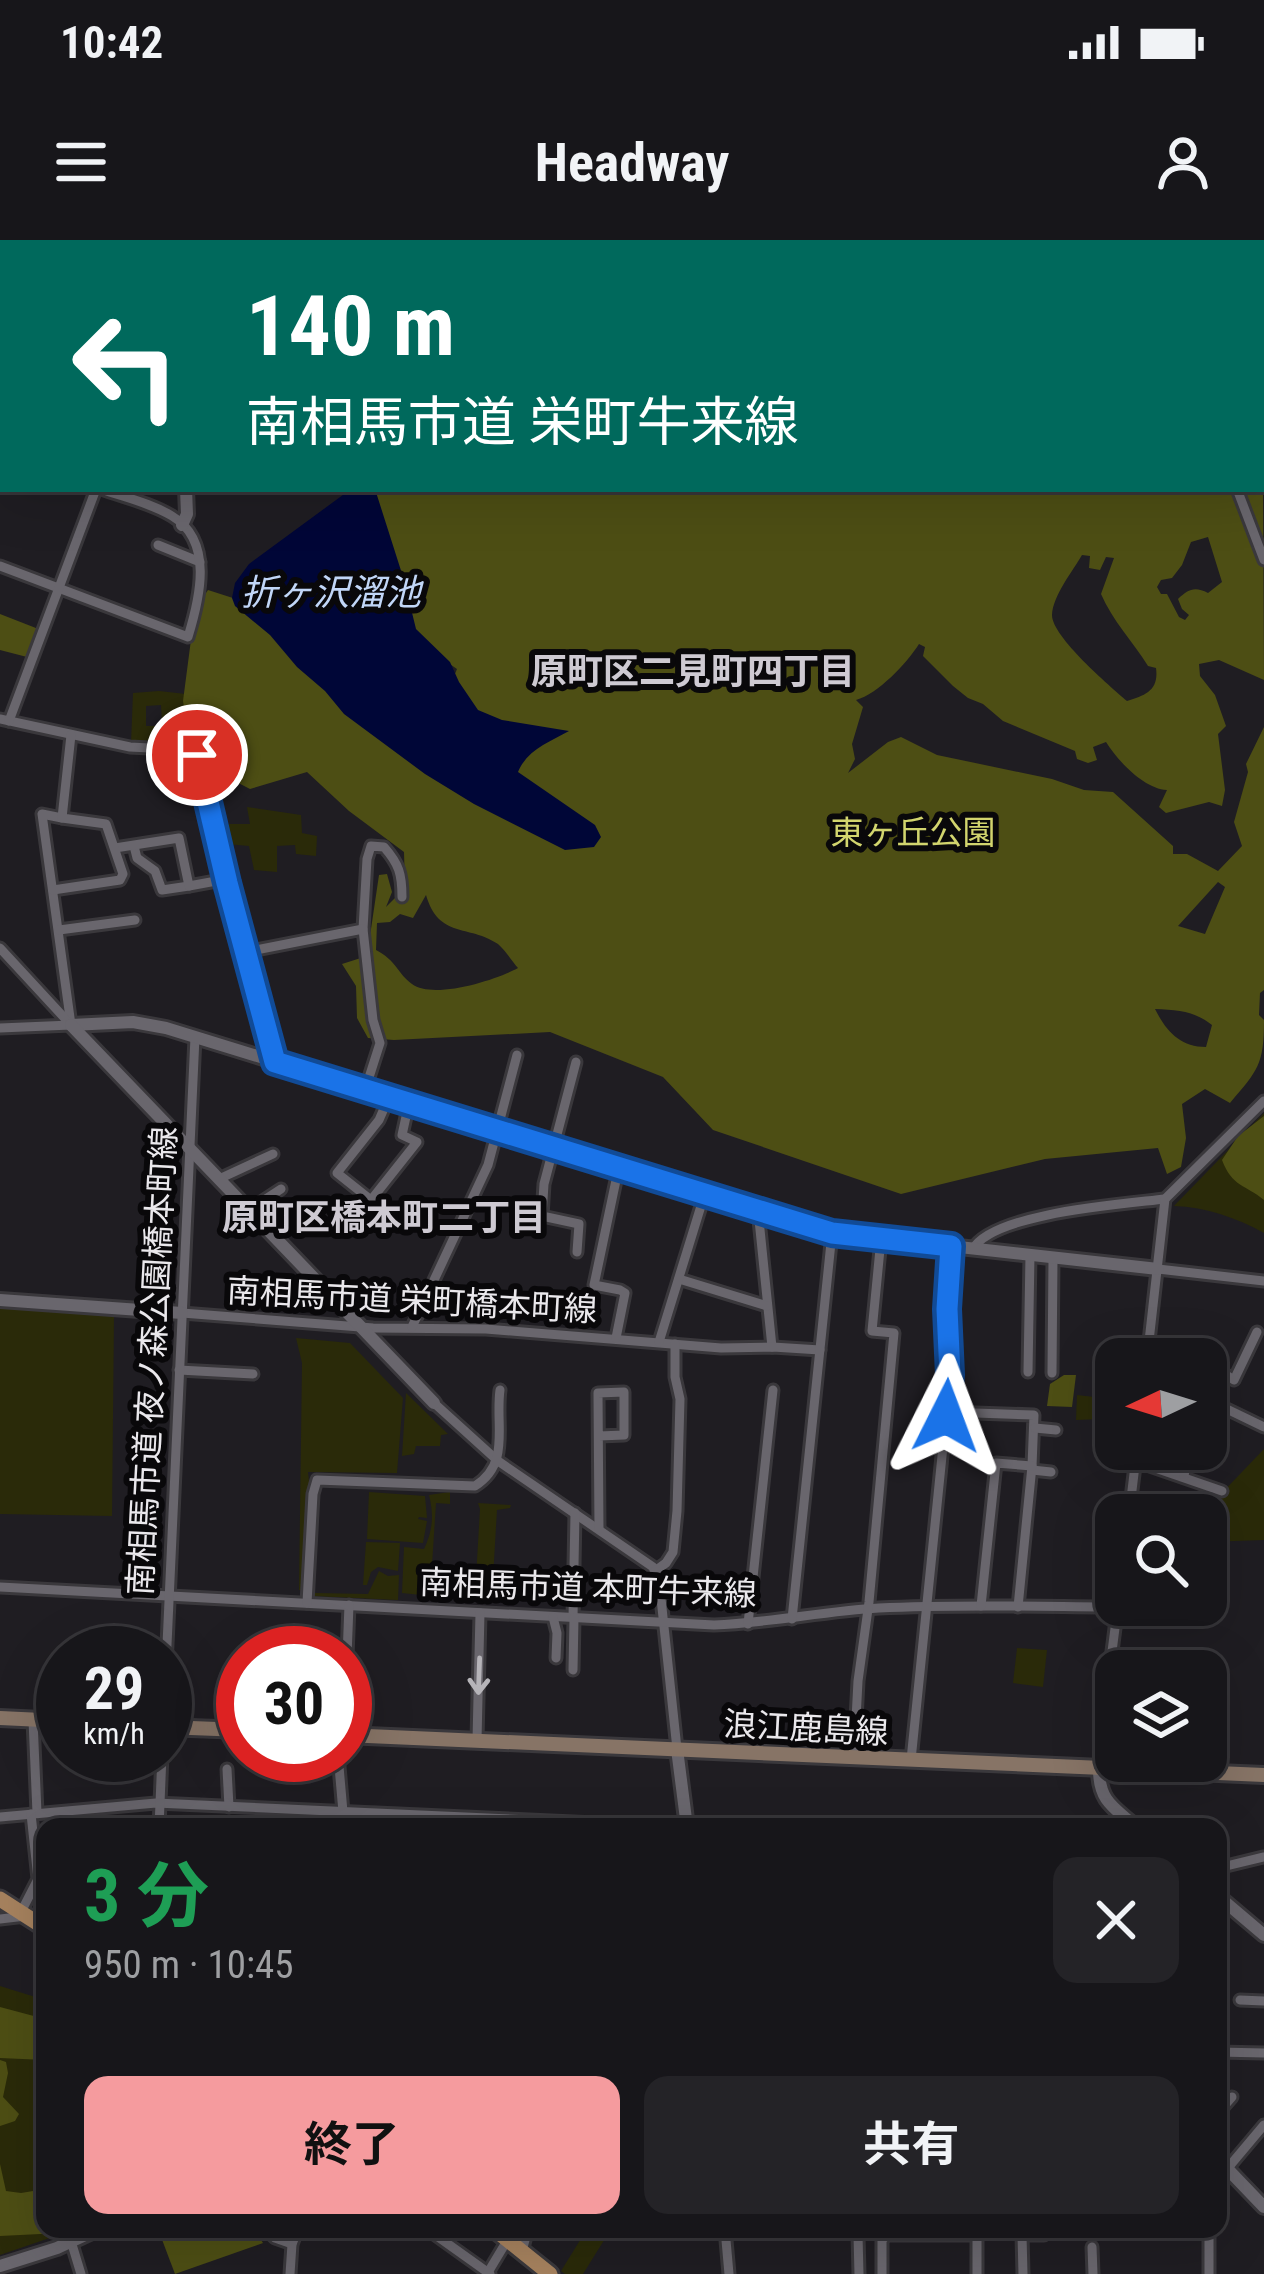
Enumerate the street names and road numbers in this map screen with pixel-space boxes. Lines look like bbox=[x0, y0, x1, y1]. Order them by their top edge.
street label: 南相馬市道 夜ノ森公園橋本町線 bbox=[120, 1126, 184, 1596]
street label: 南相馬市道 栄町橋本町線 bbox=[226, 1271, 598, 1329]
street label: 南相馬市道 本町牛来線 bbox=[419, 1563, 757, 1613]
street label: 浪江鹿島線 bbox=[723, 1704, 889, 1752]

